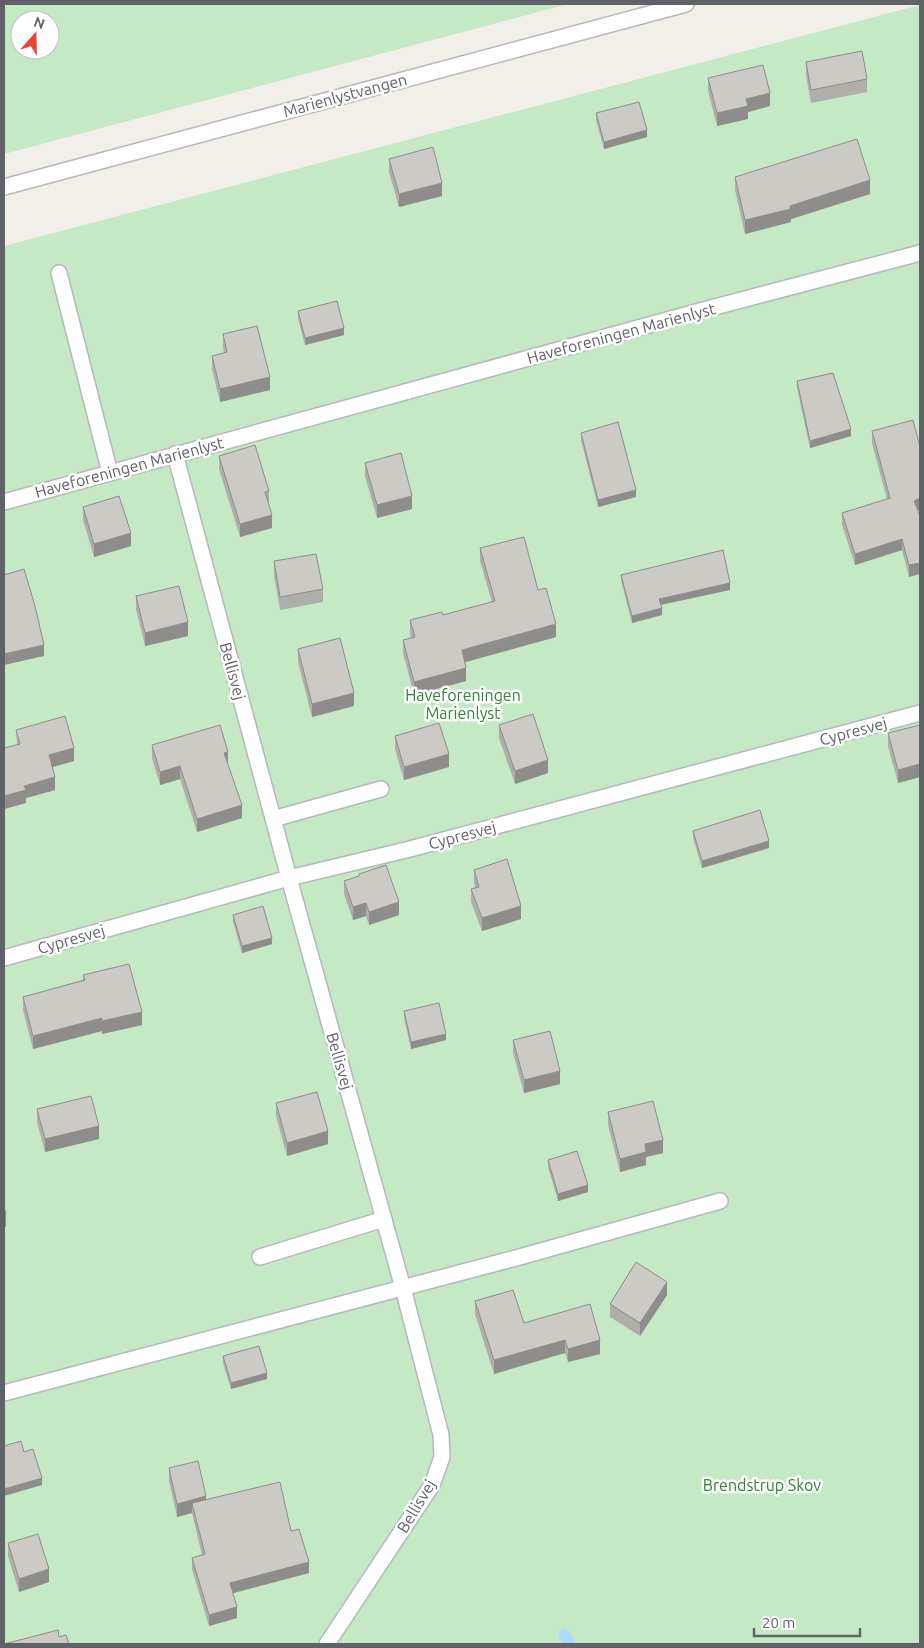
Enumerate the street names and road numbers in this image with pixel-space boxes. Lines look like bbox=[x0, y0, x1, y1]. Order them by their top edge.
street label: Marienlystvangen bbox=[281, 70, 409, 120]
street label: Haveforeningen Marienlyst bbox=[525, 299, 718, 367]
street label: Haveforeningen Marienlyst bbox=[33, 433, 226, 501]
street label: Bellisvej bbox=[217, 640, 249, 702]
street label: Cypresvej bbox=[817, 713, 889, 749]
street label: Cypresvej bbox=[426, 817, 498, 853]
street label: Cypresvej bbox=[35, 921, 107, 957]
street label: Bellisvej bbox=[323, 1030, 357, 1092]
street label: Bellisvej bbox=[393, 1476, 439, 1536]

